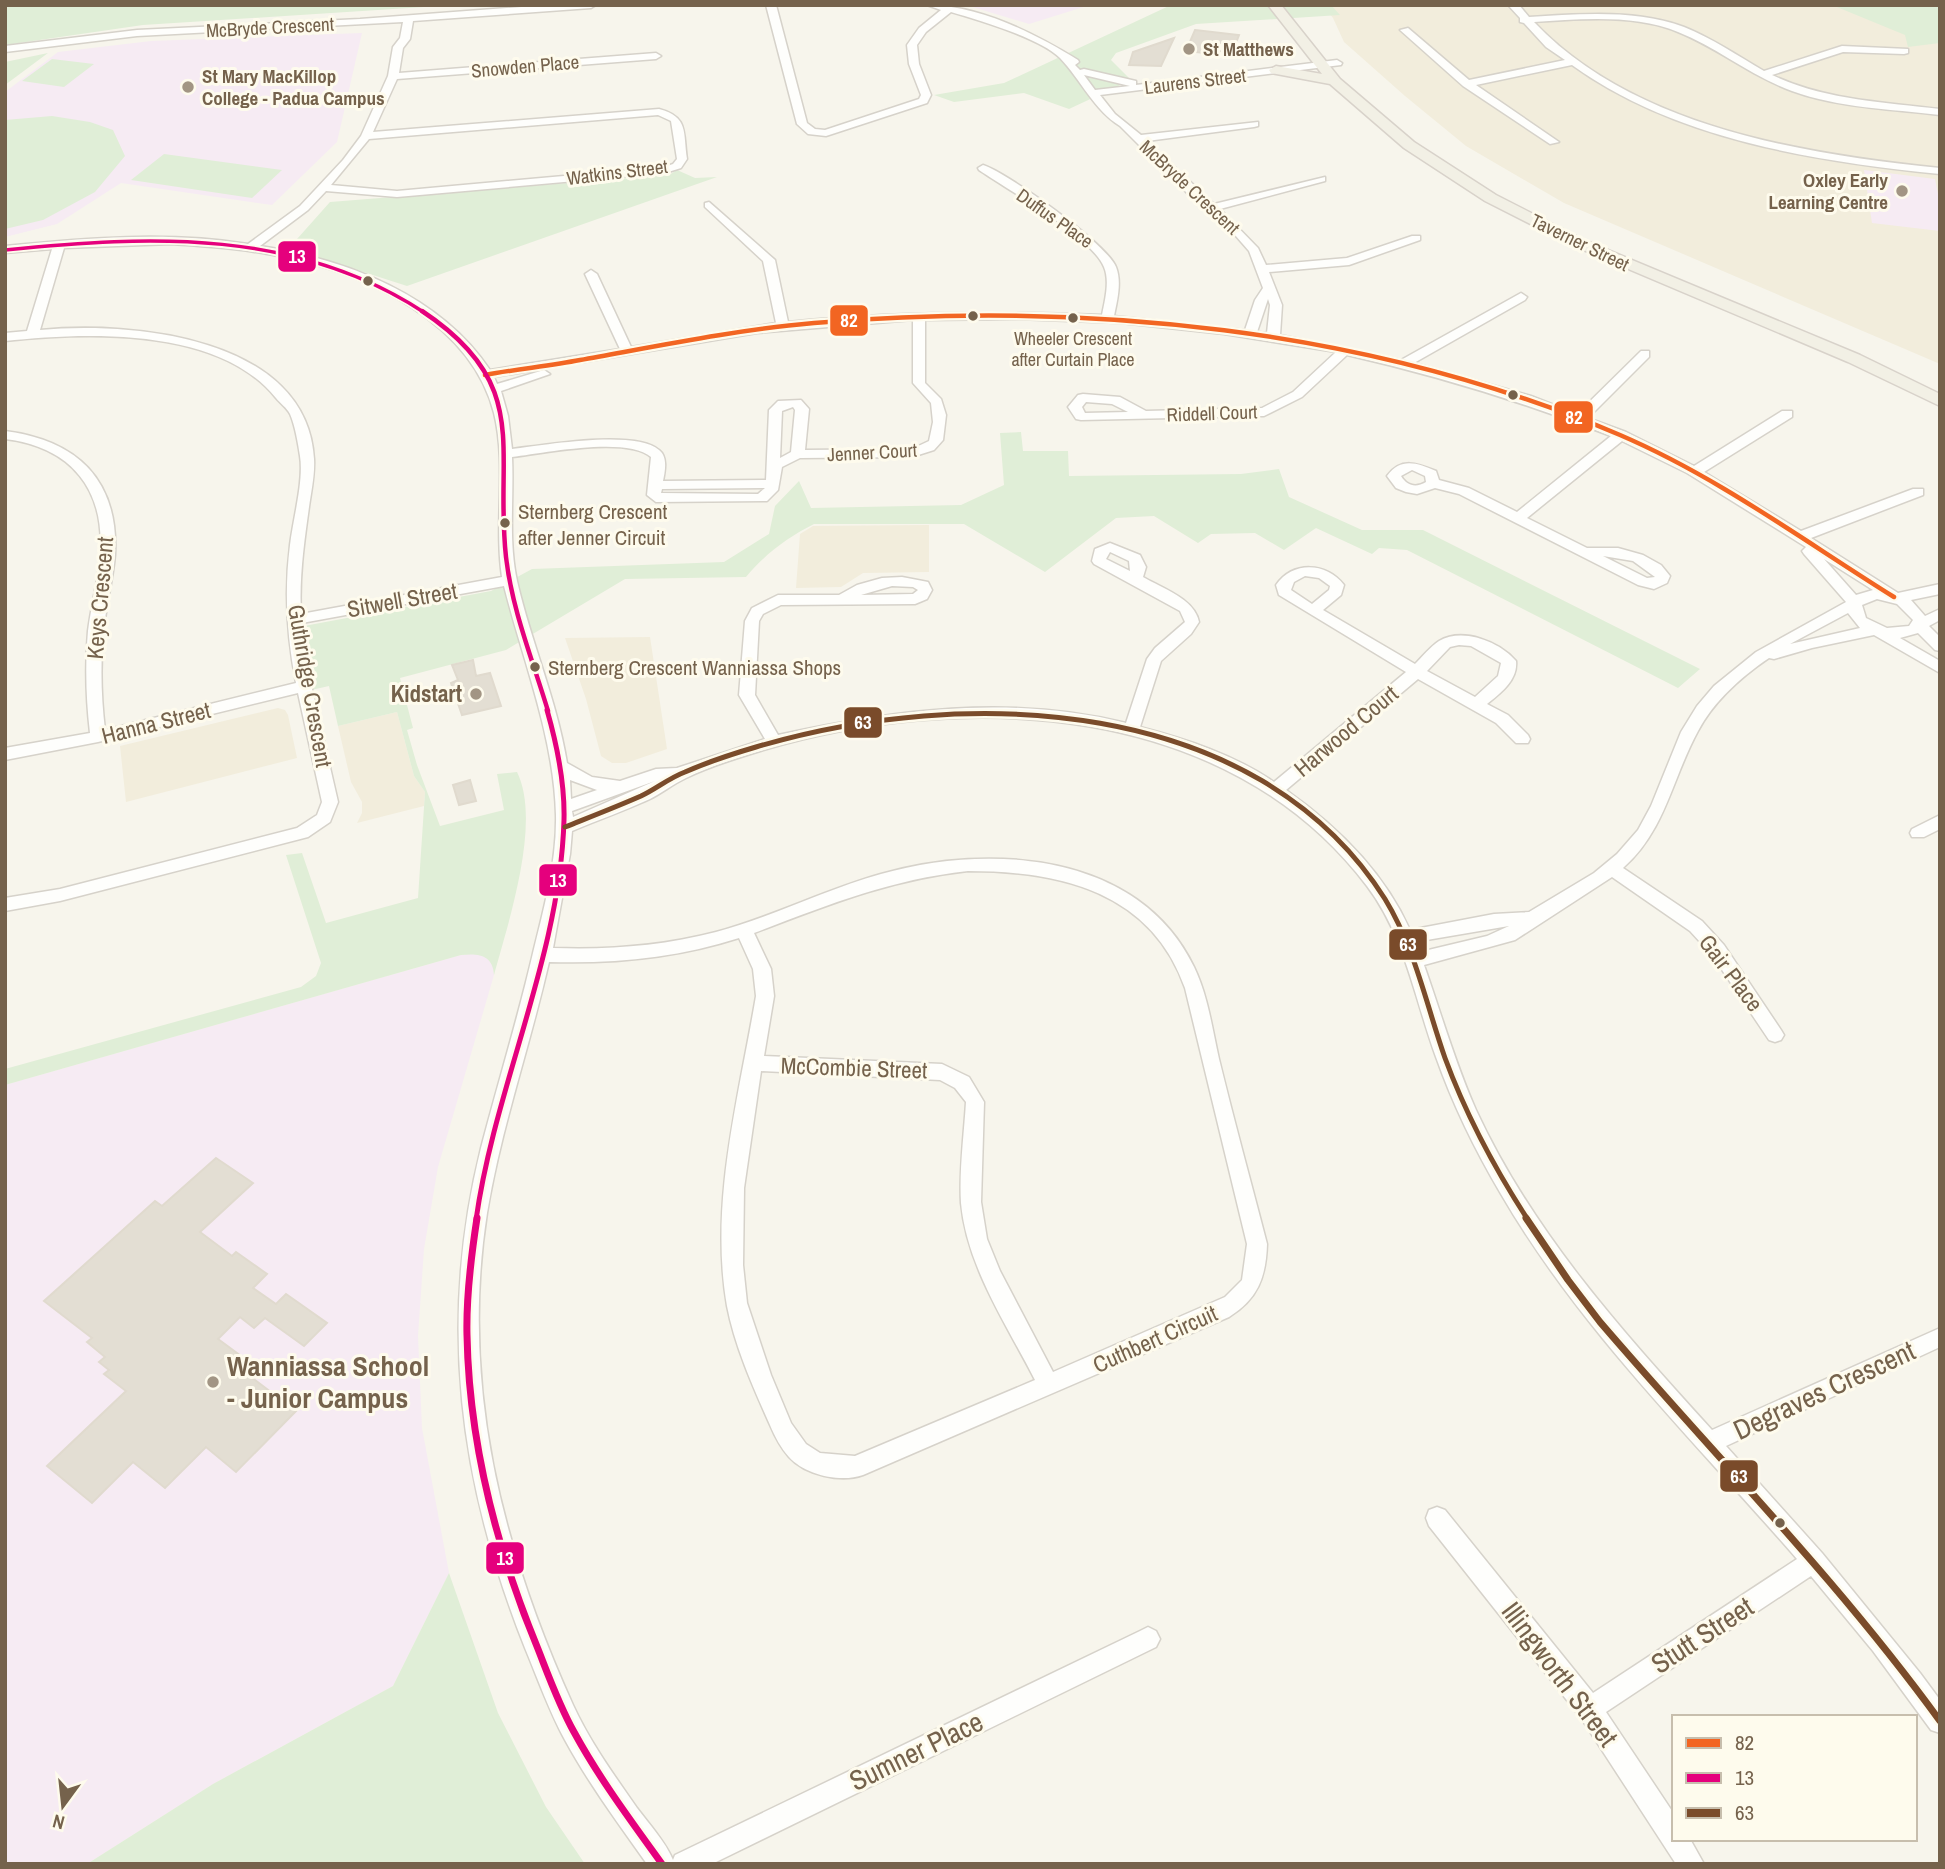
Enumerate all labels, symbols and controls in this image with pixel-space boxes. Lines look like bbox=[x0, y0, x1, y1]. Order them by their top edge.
street label: McBryde Crescent bbox=[205, 11, 335, 43]
place label: St Matthews bbox=[1203, 36, 1294, 62]
marker: St Matthews bbox=[1181, 41, 1197, 57]
street label: Snowden Place bbox=[470, 48, 580, 84]
street label: Laurens Street bbox=[1143, 62, 1248, 100]
place label: St Mary MacKillop College - Padua Campus bbox=[202, 63, 385, 111]
marker: St Mary MacKillop College - Padua Campus bbox=[180, 79, 196, 95]
street label: McBryde Crescent bbox=[1134, 134, 1246, 241]
street label: Watkins Street bbox=[565, 153, 670, 191]
place label: Oxley Early Learning Centre bbox=[1769, 167, 1888, 215]
street label: Duffus Place bbox=[1011, 182, 1099, 254]
marker: Oxley Early Learning Centre bbox=[1894, 183, 1910, 199]
street label: Taverner Street bbox=[1526, 207, 1634, 277]
line badge: 13 bbox=[277, 240, 317, 273]
text: 13 bbox=[288, 243, 306, 269]
unlabelled marker bbox=[361, 274, 375, 288]
line badge: 82 bbox=[829, 304, 869, 337]
text: 82 bbox=[840, 307, 858, 333]
unlabelled marker bbox=[966, 309, 980, 323]
marker: Wheeler Crescent after Curtain Place bbox=[1066, 311, 1080, 325]
place label: Wheeler Crescent after Curtain Place bbox=[1011, 326, 1135, 372]
unlabelled marker bbox=[1506, 388, 1520, 402]
street label: Riddell Court bbox=[1166, 398, 1259, 428]
line badge: 82 bbox=[1553, 400, 1594, 434]
text: 82 bbox=[1565, 404, 1583, 430]
street label: Jenner Court bbox=[826, 437, 918, 467]
place label: Sternberg Crescent after Jenner Circuit bbox=[518, 497, 668, 552]
marker: Sternberg Crescent after Jenner Circuit bbox=[498, 516, 512, 530]
street label: Keys Crescent bbox=[79, 536, 120, 660]
street label: Sitwell Street bbox=[345, 575, 459, 624]
street label: Guthridge Crescent bbox=[281, 602, 340, 770]
place label: Sternberg Crescent Wanniassa Shops bbox=[548, 653, 841, 682]
marker: Sternberg Crescent Wanniassa Shops bbox=[528, 660, 542, 674]
place label: Kidstart bbox=[391, 678, 462, 709]
street label: Harwood Court bbox=[1287, 678, 1404, 783]
marker: Kidstart bbox=[468, 686, 484, 702]
street label: Hanna Street bbox=[98, 694, 214, 751]
line badge: 63 bbox=[843, 706, 883, 739]
text: 63 bbox=[854, 709, 872, 735]
line badge: 13 bbox=[538, 863, 578, 897]
text: 13 bbox=[549, 867, 567, 893]
line badge: 63 bbox=[1388, 928, 1428, 961]
street label: Gair Place bbox=[1692, 928, 1771, 1018]
text: 63 bbox=[1399, 931, 1417, 957]
street label: McCombie Street bbox=[780, 1049, 928, 1086]
street label: Cuthbert Circuit bbox=[1088, 1297, 1222, 1380]
street label: Degraves Crescent bbox=[1727, 1331, 1921, 1449]
place label: Wanniassa School - Junior Campus bbox=[227, 1347, 429, 1417]
marker: Wanniassa School - Junior Campus bbox=[205, 1374, 221, 1390]
line badge: 63 bbox=[1719, 1459, 1759, 1493]
text: 63 bbox=[1730, 1463, 1748, 1489]
unlabelled marker bbox=[1773, 1516, 1787, 1530]
line badge: 13 bbox=[485, 1541, 525, 1575]
text: 13 bbox=[496, 1545, 514, 1571]
street label: Stutt Street bbox=[1643, 1588, 1761, 1682]
street label: Illingworth Street bbox=[1493, 1594, 1627, 1754]
street label: Sumner Place bbox=[843, 1702, 989, 1800]
legend bbox=[1672, 1715, 1917, 1841]
text: 82 bbox=[1735, 1728, 1754, 1757]
text: 13 bbox=[1735, 1763, 1754, 1792]
north arrow bbox=[28, 1771, 98, 1841]
text: 63 bbox=[1735, 1798, 1754, 1827]
text: N bbox=[50, 1808, 67, 1836]

